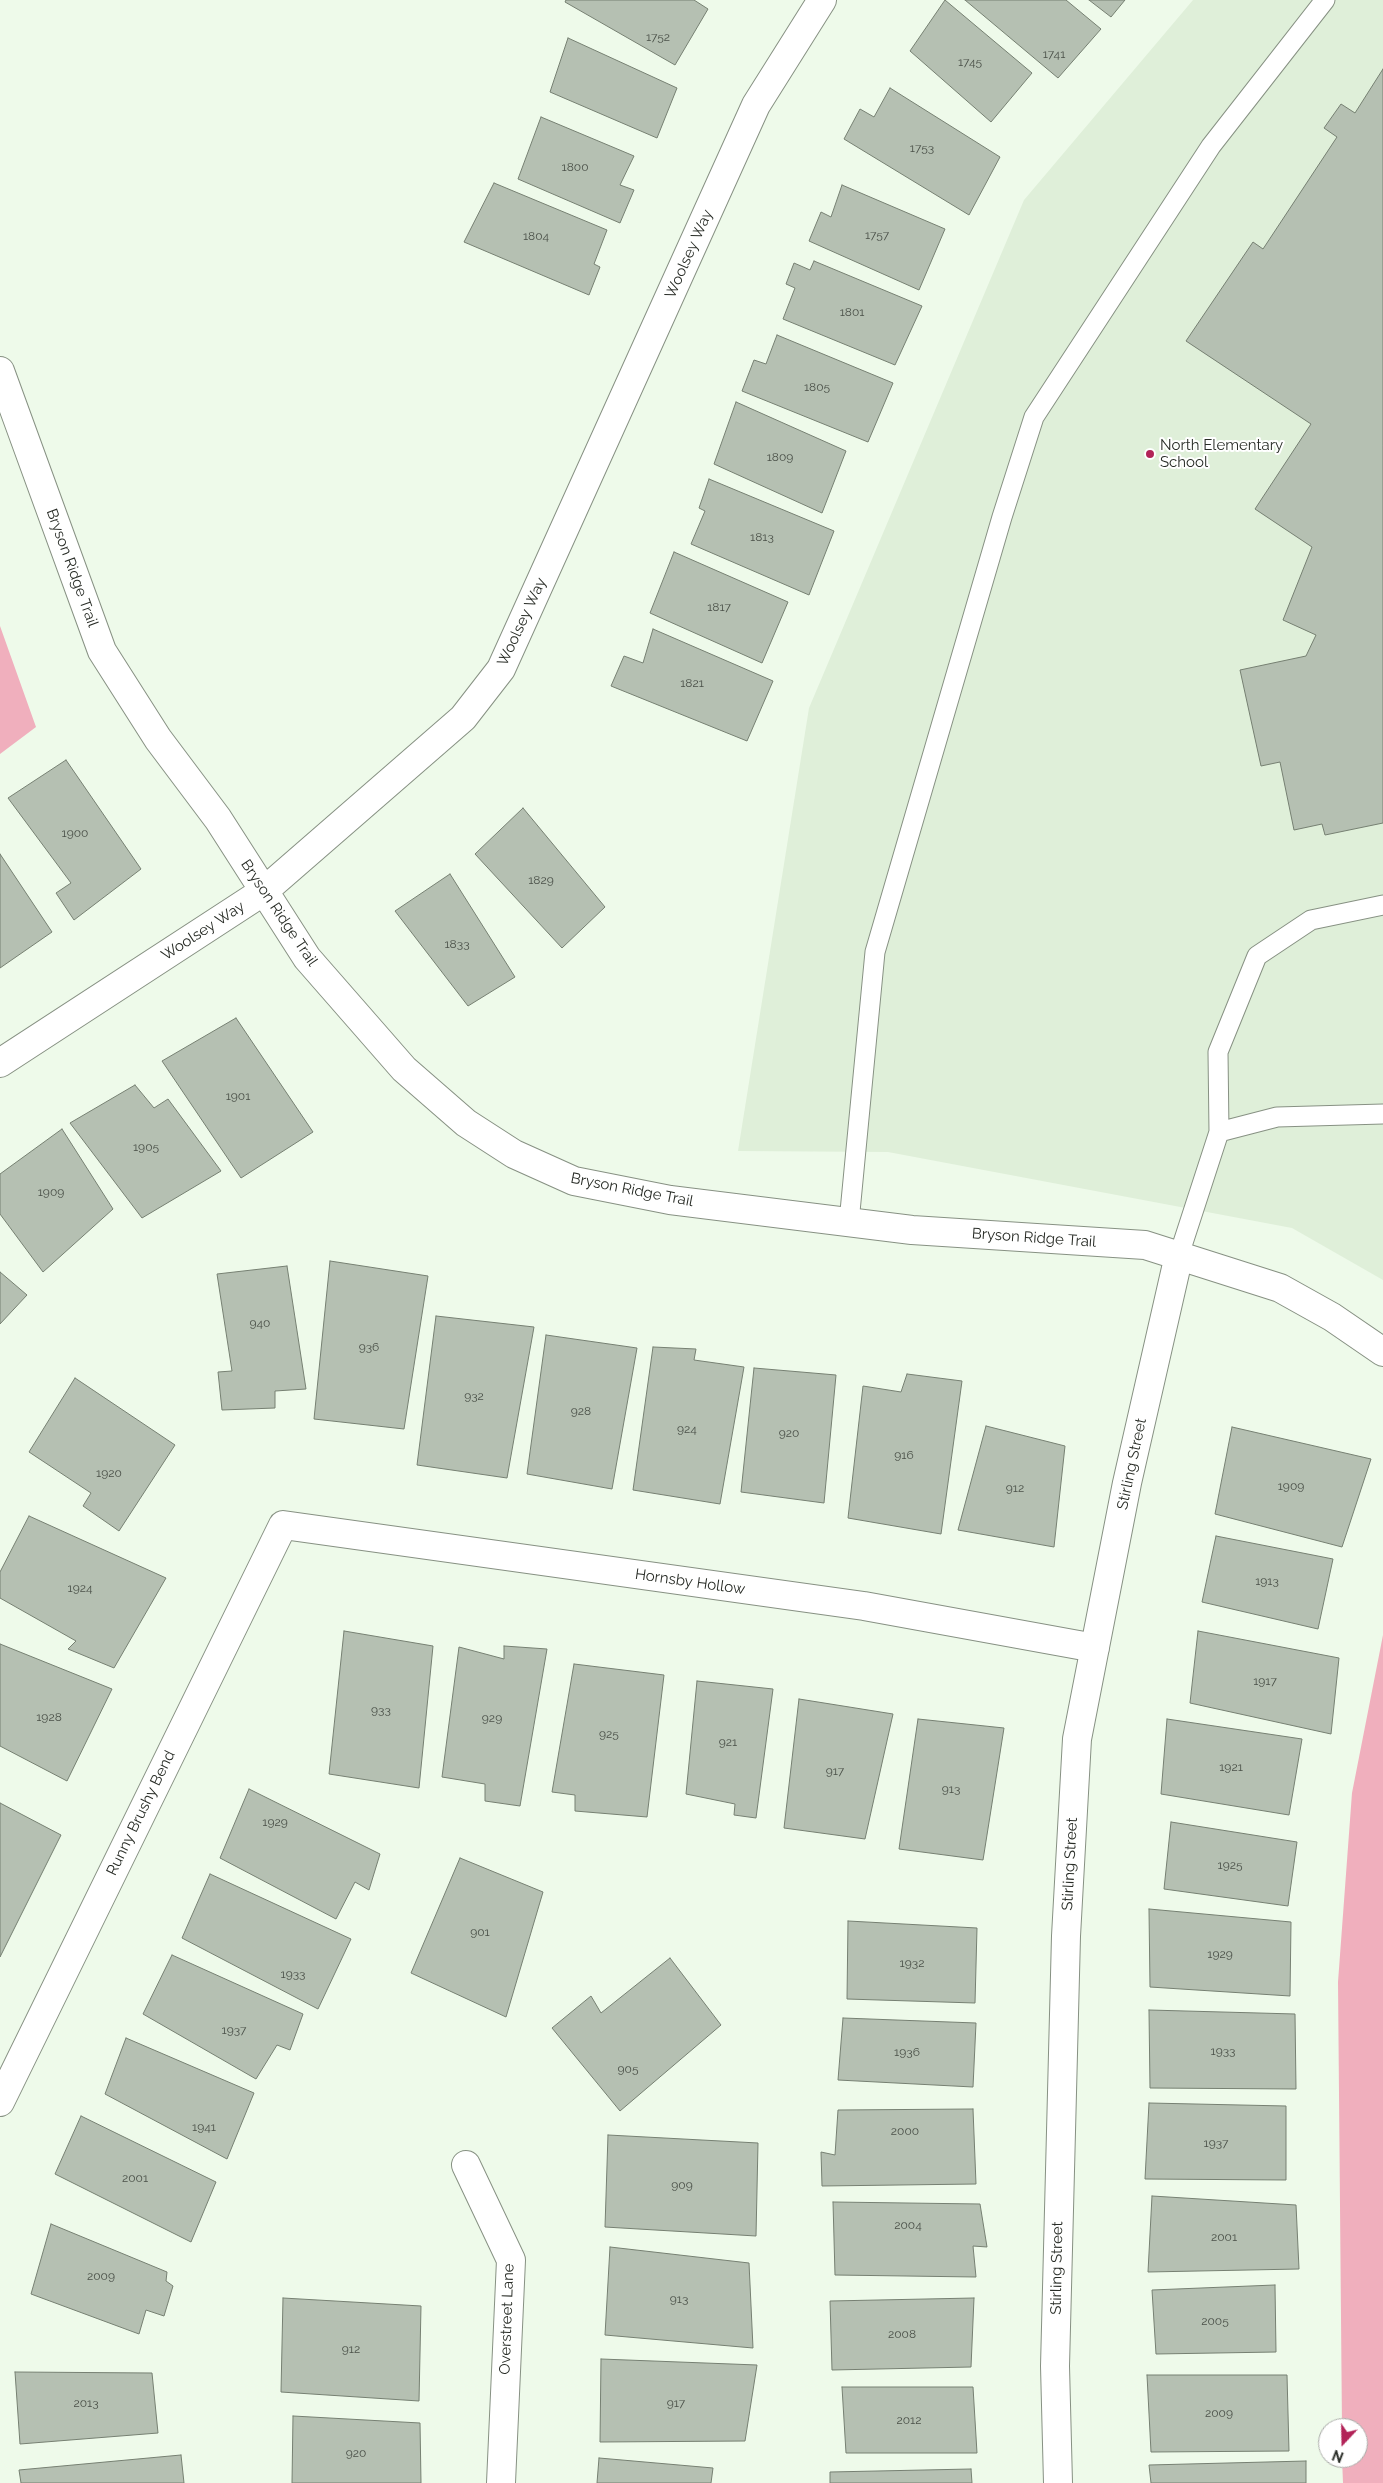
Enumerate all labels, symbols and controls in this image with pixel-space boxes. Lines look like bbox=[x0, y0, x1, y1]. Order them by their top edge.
house number: 1752 bbox=[646, 30, 670, 44]
house number: 1741 bbox=[1043, 47, 1065, 61]
house number: 1745 bbox=[958, 55, 982, 69]
house number: 1753 bbox=[910, 141, 934, 155]
house number: 1800 bbox=[562, 160, 588, 174]
street label: Woolsey Way bbox=[661, 207, 717, 301]
house number: 1757 bbox=[865, 228, 889, 242]
house number: 1804 bbox=[523, 229, 549, 243]
house number: 1801 bbox=[840, 305, 864, 319]
house number: 1805 bbox=[804, 380, 830, 394]
place label: North Elementary School bbox=[1160, 436, 1283, 471]
marker: North Elementary School bbox=[1144, 448, 1156, 460]
house number: 1809 bbox=[767, 450, 793, 464]
street label: Bryson Ridge Trail bbox=[42, 506, 102, 630]
house number: 1813 bbox=[750, 530, 774, 544]
street label: Woolsey Way bbox=[494, 575, 550, 669]
house number: 1817 bbox=[707, 600, 731, 614]
house number: 1821 bbox=[680, 676, 704, 690]
house number: 1900 bbox=[62, 826, 88, 840]
street label: Bryson Ridge Trail bbox=[237, 856, 321, 970]
house number: 1829 bbox=[528, 873, 554, 887]
street label: Woolsey Way bbox=[158, 897, 248, 965]
house number: 1833 bbox=[444, 937, 470, 951]
house number: 1901 bbox=[226, 1089, 250, 1103]
house number: 1905 bbox=[133, 1140, 159, 1154]
street label: Bryson Ridge Trail bbox=[569, 1169, 695, 1211]
house number: 1909 bbox=[38, 1185, 64, 1199]
street label: Bryson Ridge Trail bbox=[971, 1225, 1097, 1251]
house number: 940 bbox=[250, 1316, 270, 1330]
house number: 936 bbox=[359, 1340, 379, 1354]
house number: 932 bbox=[464, 1389, 484, 1403]
house number: 928 bbox=[571, 1404, 591, 1418]
street label: Stirling Street bbox=[1113, 1416, 1151, 1512]
house number: 924 bbox=[677, 1422, 697, 1436]
house number: 920 bbox=[779, 1426, 799, 1440]
house number: 916 bbox=[894, 1448, 914, 1462]
house number: 1920 bbox=[96, 1466, 122, 1480]
house number: 1909 bbox=[1278, 1479, 1304, 1493]
house number: 912 bbox=[1006, 1481, 1024, 1495]
street label: Hornsby Hollow bbox=[634, 1565, 746, 1599]
house number: 1913 bbox=[1255, 1574, 1279, 1588]
house number: 1924 bbox=[68, 1581, 92, 1595]
house number: 1917 bbox=[1253, 1674, 1277, 1688]
house number: 933 bbox=[371, 1703, 391, 1717]
house number: 1928 bbox=[36, 1710, 62, 1724]
house number: 929 bbox=[482, 1711, 502, 1725]
house number: 925 bbox=[599, 1727, 619, 1741]
house number: 921 bbox=[719, 1735, 737, 1749]
street label: Runny Brushy Bend bbox=[103, 1748, 179, 1878]
house number: 1921 bbox=[1219, 1760, 1243, 1774]
house number: 917 bbox=[826, 1764, 844, 1778]
house number: 913 bbox=[942, 1782, 960, 1796]
house number: 1929 bbox=[262, 1815, 288, 1829]
street label: Stirling Street bbox=[1059, 1817, 1081, 1911]
house number: 1925 bbox=[1218, 1858, 1242, 1872]
house number: 901 bbox=[470, 1925, 490, 1939]
house number: 1929 bbox=[1207, 1947, 1233, 1961]
house number: 1932 bbox=[900, 1956, 924, 1970]
house number: 1933 bbox=[281, 1967, 305, 1981]
house number: 1937 bbox=[222, 2023, 246, 2037]
house number: 1933 bbox=[1211, 2044, 1235, 2058]
house number: 1936 bbox=[894, 2045, 920, 2059]
house number: 905 bbox=[618, 2062, 638, 2076]
house number: 1941 bbox=[192, 2120, 216, 2134]
house number: 2000 bbox=[891, 2124, 919, 2138]
house number: 1937 bbox=[1204, 2136, 1228, 2150]
house number: 2001 bbox=[122, 2171, 148, 2185]
house number: 909 bbox=[671, 2178, 693, 2192]
house number: 2004 bbox=[894, 2218, 922, 2232]
street label: Stirling Street bbox=[1047, 2221, 1067, 2315]
house number: 2001 bbox=[1211, 2230, 1237, 2244]
street label: Overstreet Lane bbox=[496, 2263, 518, 2375]
house number: 2009 bbox=[87, 2269, 115, 2283]
house number: 913 bbox=[670, 2292, 688, 2306]
house number: 2005 bbox=[1201, 2314, 1229, 2328]
house number: 2008 bbox=[888, 2327, 916, 2341]
house number: 912 bbox=[342, 2342, 360, 2356]
house number: 2013 bbox=[73, 2396, 99, 2410]
house number: 917 bbox=[667, 2396, 685, 2410]
house number: 2009 bbox=[1205, 2406, 1233, 2420]
house number: 2012 bbox=[897, 2413, 921, 2427]
north arrow bbox=[1318, 2418, 1368, 2468]
house number: 920 bbox=[346, 2446, 366, 2460]
text: N bbox=[1330, 2447, 1346, 2465]

